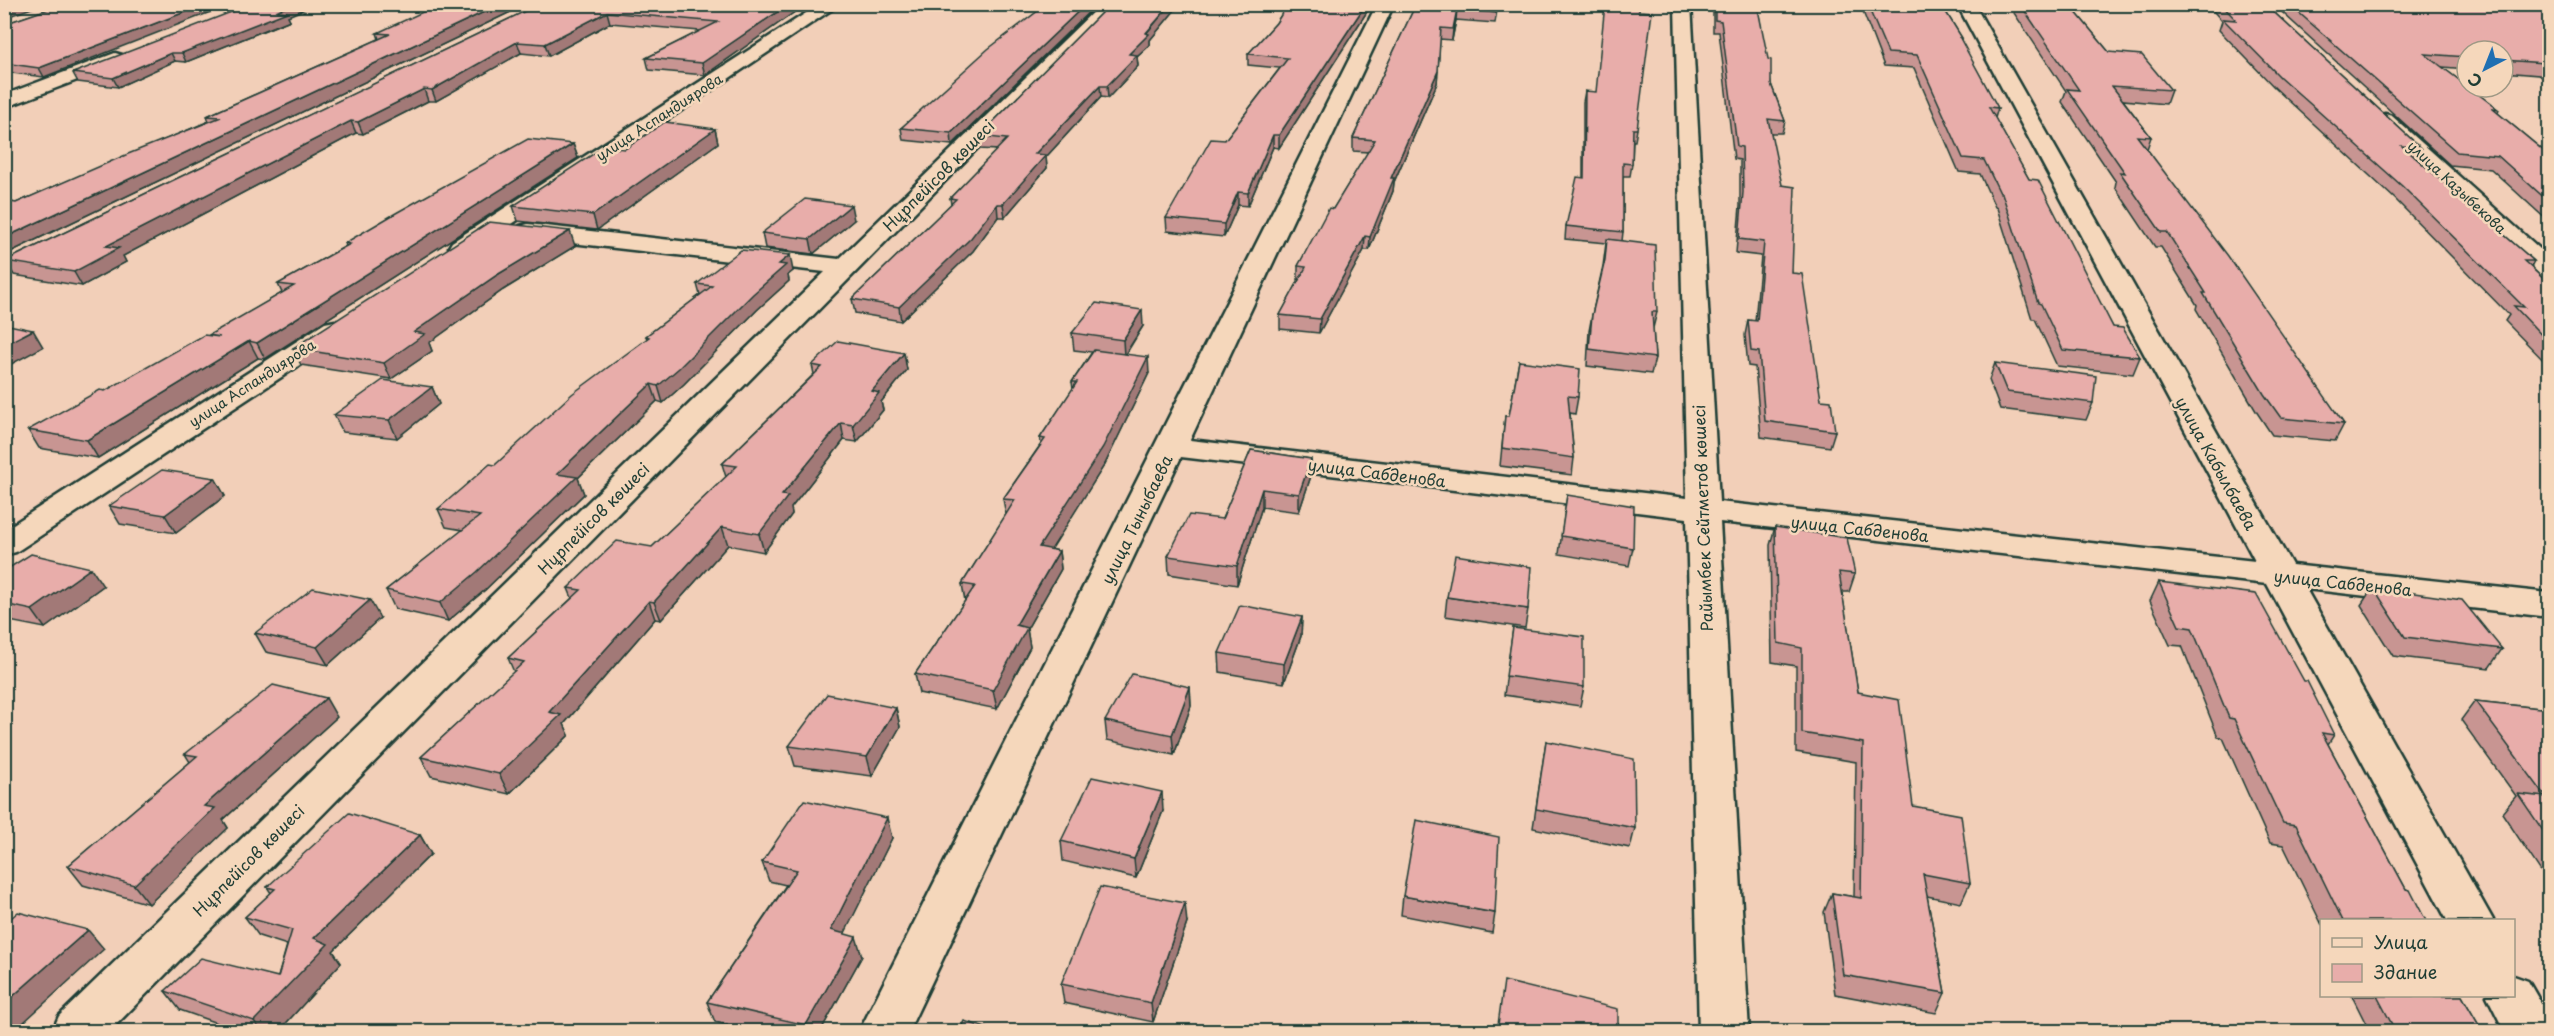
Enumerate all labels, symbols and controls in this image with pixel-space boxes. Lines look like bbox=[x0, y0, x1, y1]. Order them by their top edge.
north arrow bbox=[2455, 39, 2515, 99]
street label: улица Аспандиярова bbox=[592, 68, 727, 166]
text: С bbox=[2462, 68, 2487, 94]
street label: Нұрпейісов көшесі bbox=[877, 114, 999, 236]
street label: улица Казыбекова bbox=[2403, 135, 2511, 239]
street label: улица Аспандиярова bbox=[185, 334, 320, 432]
street label: улица Кабылбаева bbox=[2170, 392, 2264, 534]
street label: Райымбек Сейтметов көшесі bbox=[1686, 404, 1718, 632]
street label: улица Тыныбаева bbox=[1094, 450, 1178, 588]
street label: улица Сабденова bbox=[1307, 452, 1447, 492]
street label: Нұрпейісов көшесі bbox=[532, 457, 654, 579]
street label: улица Сабденова bbox=[1790, 509, 1930, 547]
street label: улица Сабденова bbox=[2273, 563, 2413, 601]
street label: Нұрпейісов көшесі bbox=[187, 799, 309, 921]
legend bbox=[2320, 919, 2515, 997]
text: Улица bbox=[2374, 928, 2428, 955]
text: Здание bbox=[2374, 958, 2437, 985]

